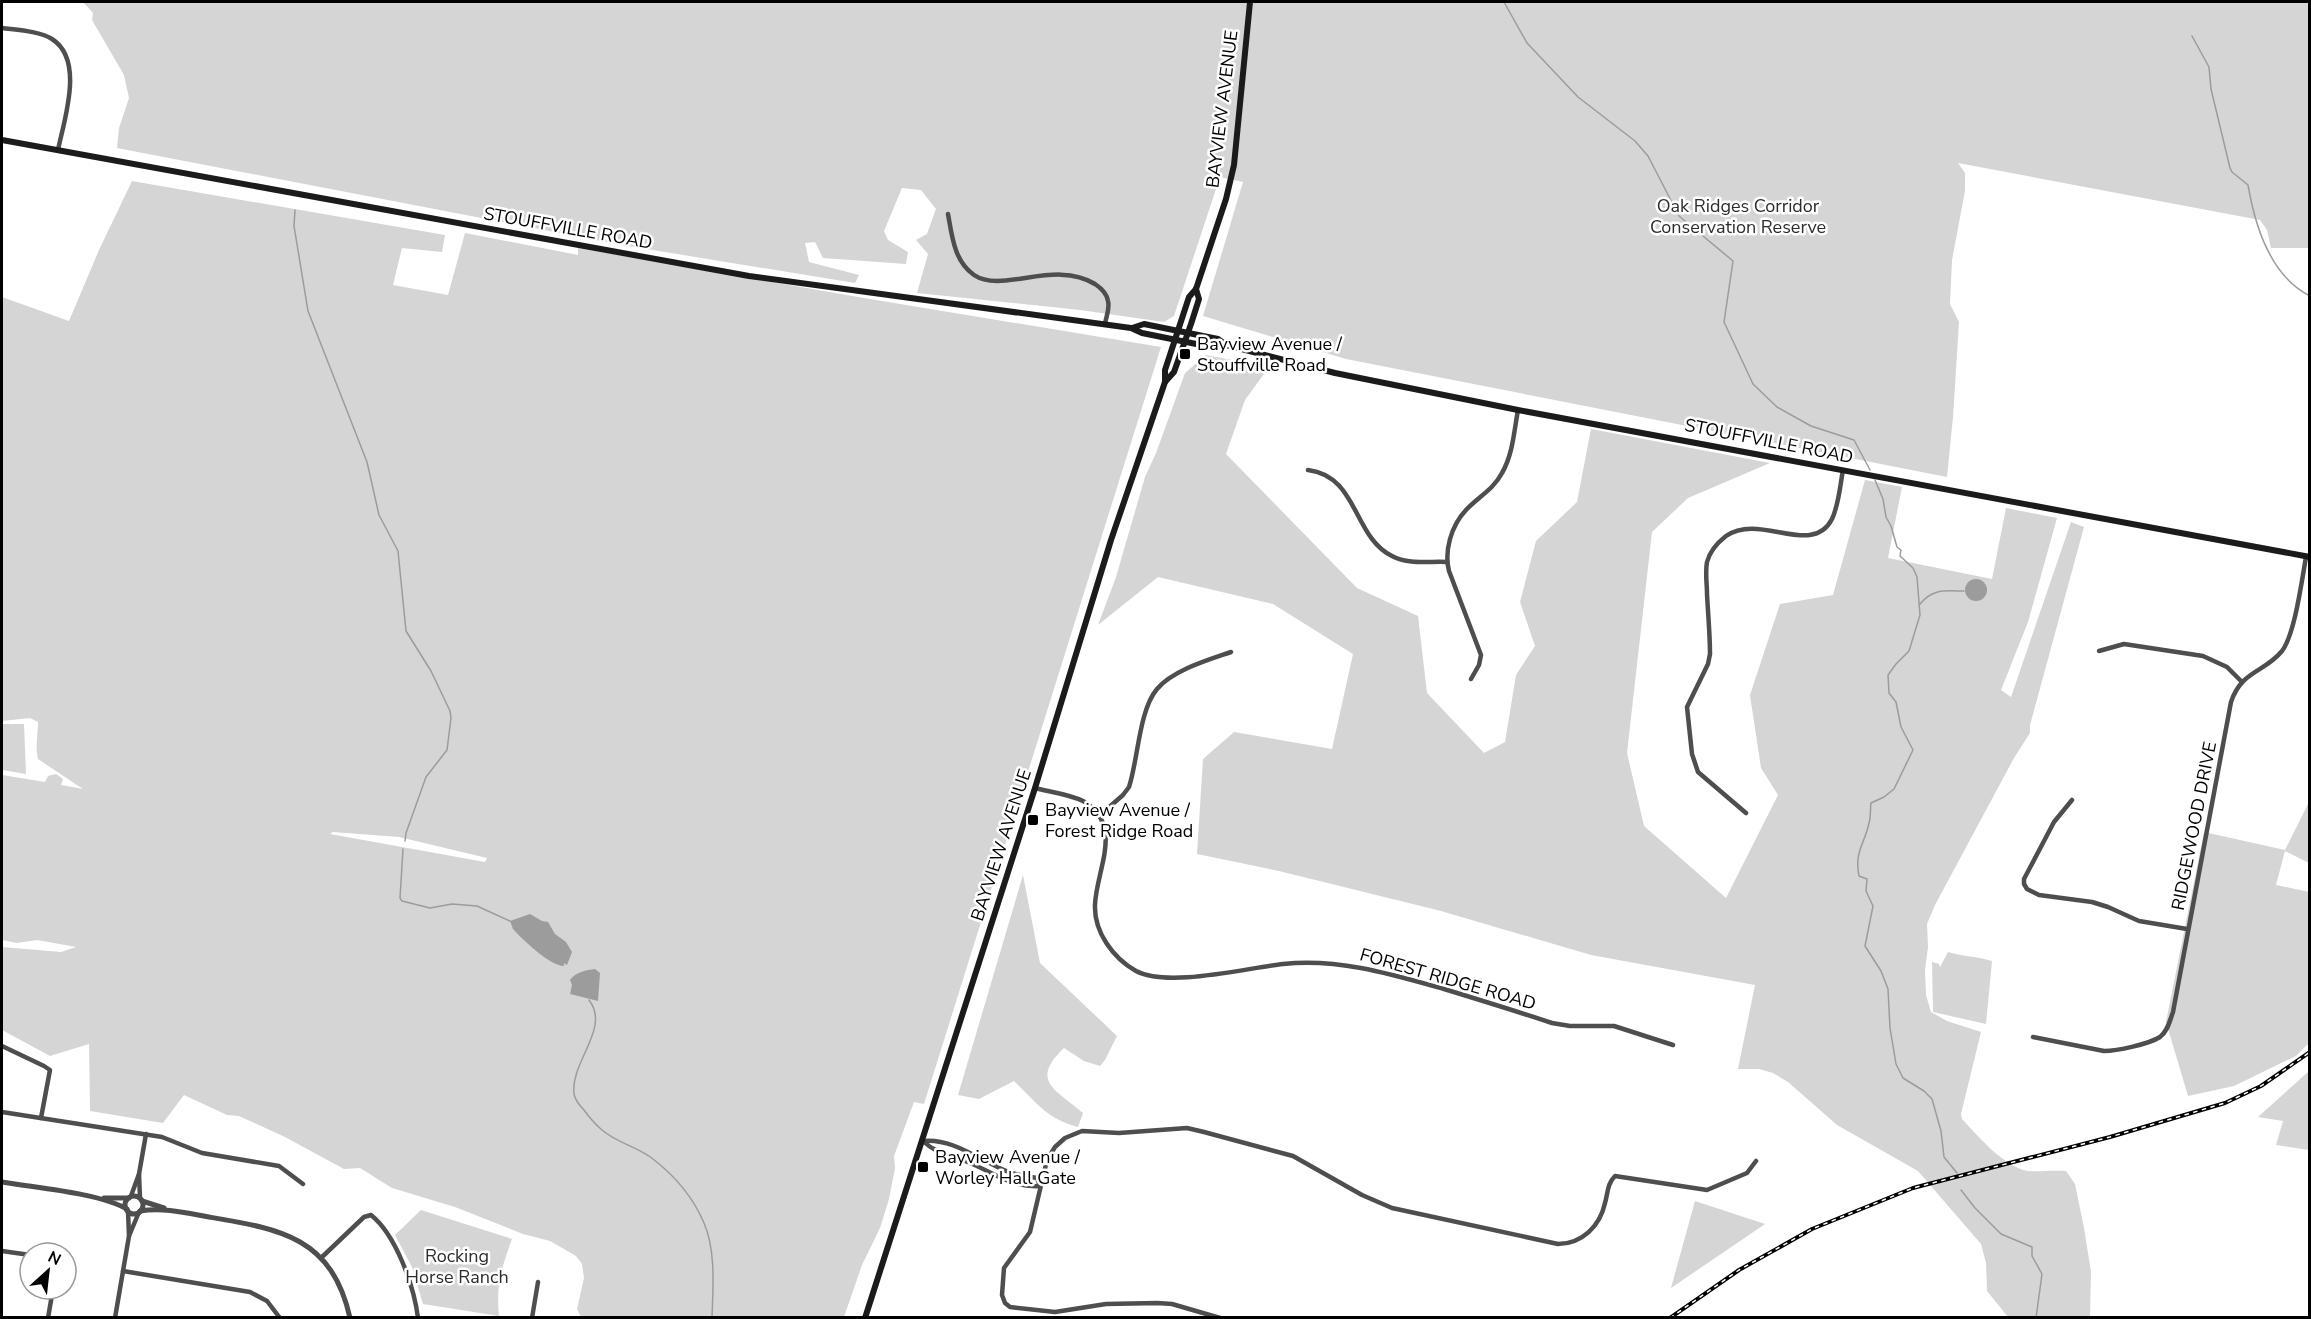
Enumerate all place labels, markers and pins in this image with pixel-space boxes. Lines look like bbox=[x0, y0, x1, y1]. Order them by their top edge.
place label: Bayview Avenue / Stouffville Road bbox=[1197, 332, 1343, 377]
marker: Bayview Avenue / Stouffville Road bbox=[1178, 347, 1192, 361]
place label: Bayview Avenue / Forest Ridge Road bbox=[1045, 798, 1193, 843]
marker: Bayview Avenue / Forest Ridge Road bbox=[1026, 813, 1040, 827]
place label: Bayview Avenue / Worley Hall Gate bbox=[935, 1145, 1081, 1190]
marker: Bayview Avenue / Worley Hall Gate bbox=[916, 1160, 930, 1174]

